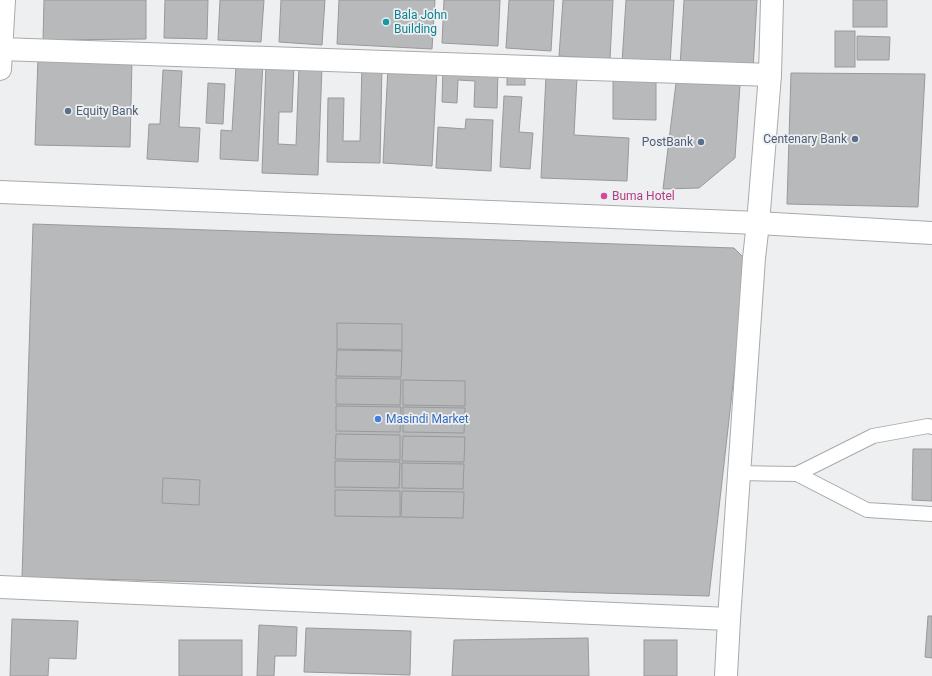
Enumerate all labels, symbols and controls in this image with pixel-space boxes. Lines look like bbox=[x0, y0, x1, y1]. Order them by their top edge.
place label: Bala John Building bbox=[394, 8, 447, 36]
marker: Bala John Building bbox=[381, 17, 391, 27]
place label: Equity Bank bbox=[76, 104, 139, 118]
marker: Equity Bank bbox=[63, 106, 73, 116]
place label: Centenary Bank bbox=[763, 132, 848, 146]
marker: Centenary Bank bbox=[850, 134, 860, 144]
place label: PostBank bbox=[642, 135, 694, 149]
marker: PostBank bbox=[696, 137, 706, 147]
place label: Buma Hotel bbox=[612, 189, 675, 203]
marker: Buma Hotel bbox=[599, 191, 609, 201]
place label: Masindi Market bbox=[386, 412, 469, 426]
marker: Masindi Market bbox=[373, 414, 383, 424]

